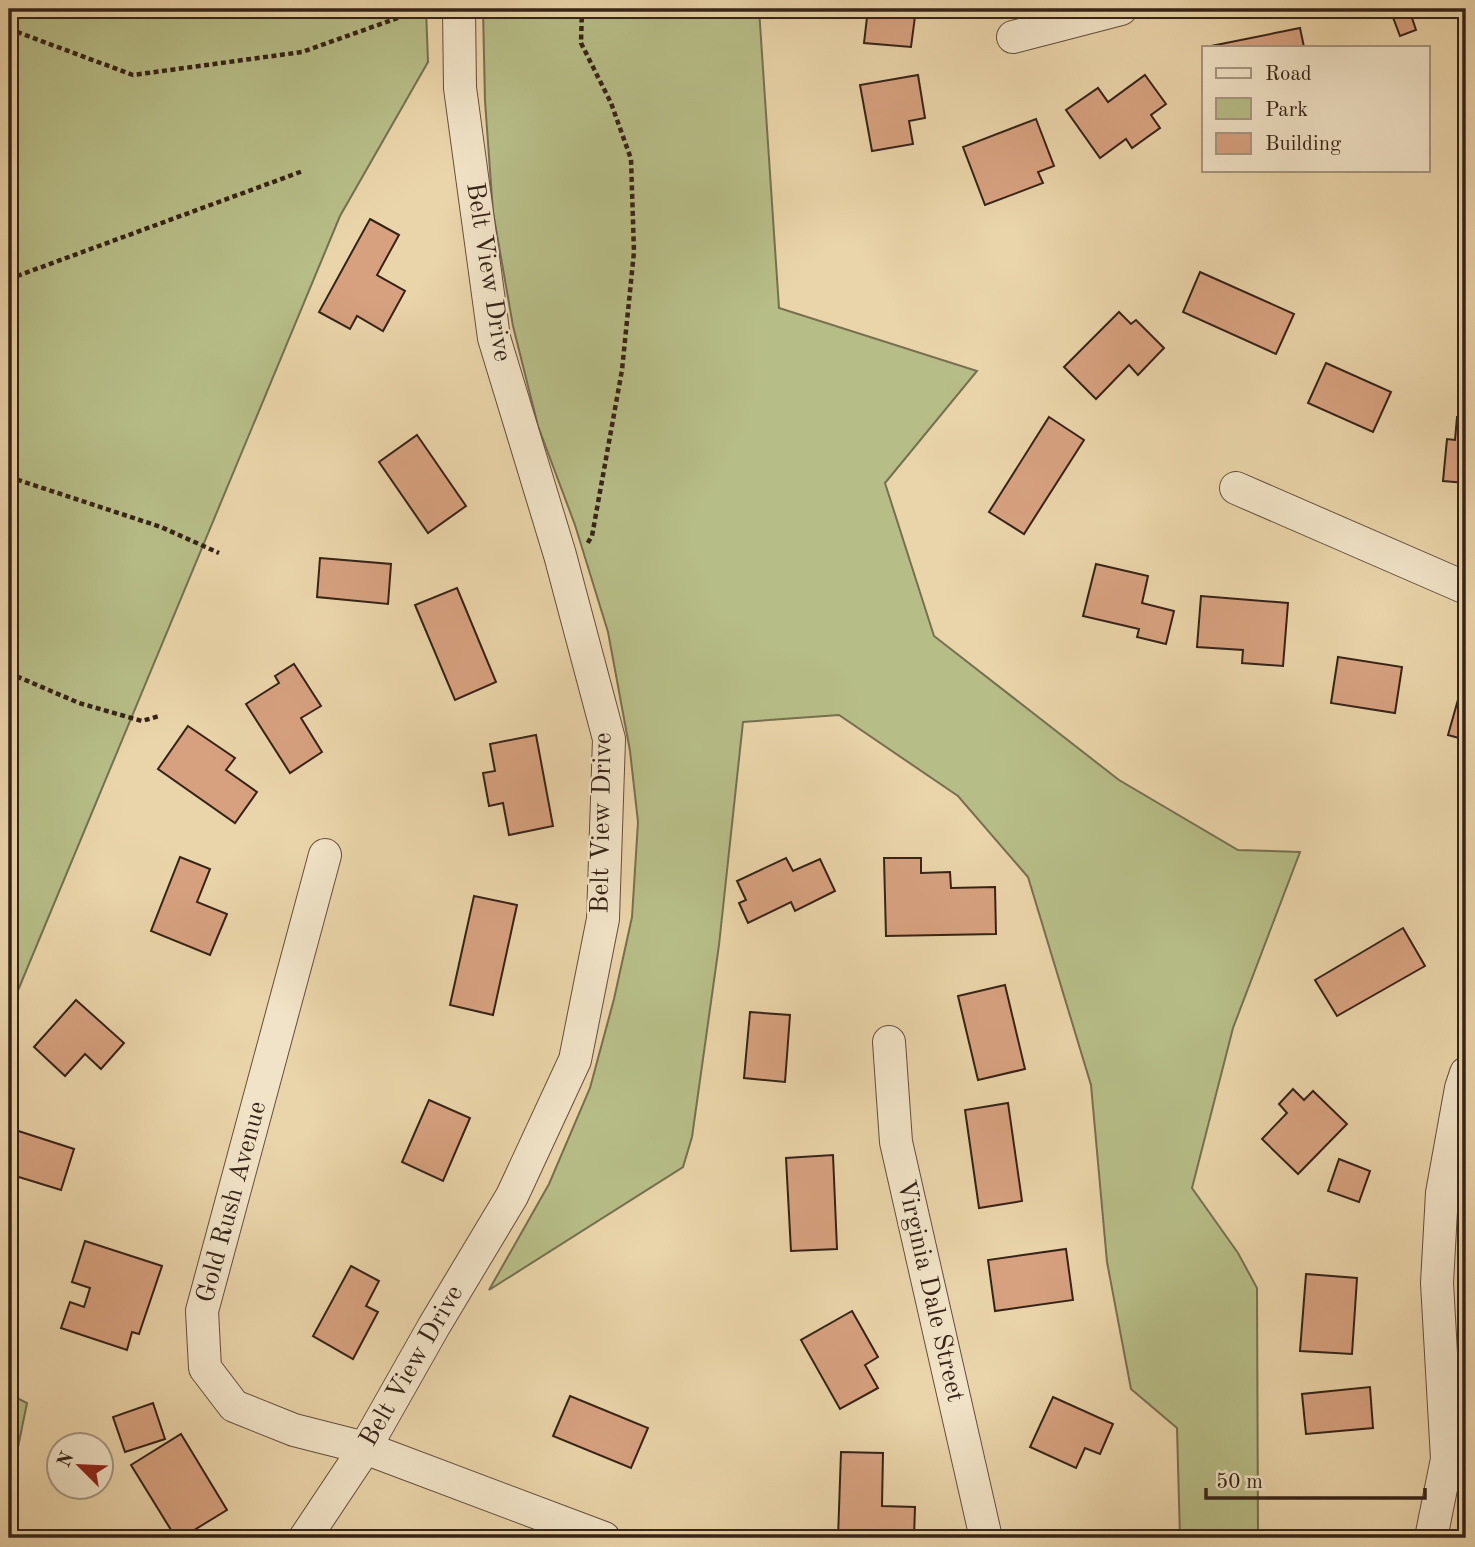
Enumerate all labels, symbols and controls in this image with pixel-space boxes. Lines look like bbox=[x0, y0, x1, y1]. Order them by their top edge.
legend bbox=[1202, 46, 1430, 172]
text: Road bbox=[1265, 64, 1312, 85]
text: Park bbox=[1265, 100, 1308, 121]
text: Building bbox=[1265, 134, 1342, 155]
street label: Belt View Drive bbox=[461, 181, 515, 363]
street label: Belt View Drive bbox=[587, 732, 617, 914]
street label: Gold Rush Avenue bbox=[193, 1099, 271, 1305]
street label: Virginia Dale Street bbox=[892, 1177, 968, 1405]
street label: Belt View Drive bbox=[355, 1281, 469, 1451]
north arrow bbox=[46, 1432, 116, 1502]
text: N bbox=[55, 1449, 79, 1471]
scale bar bbox=[1206, 1456, 1424, 1500]
text: 50 m bbox=[1216, 1472, 1263, 1493]

